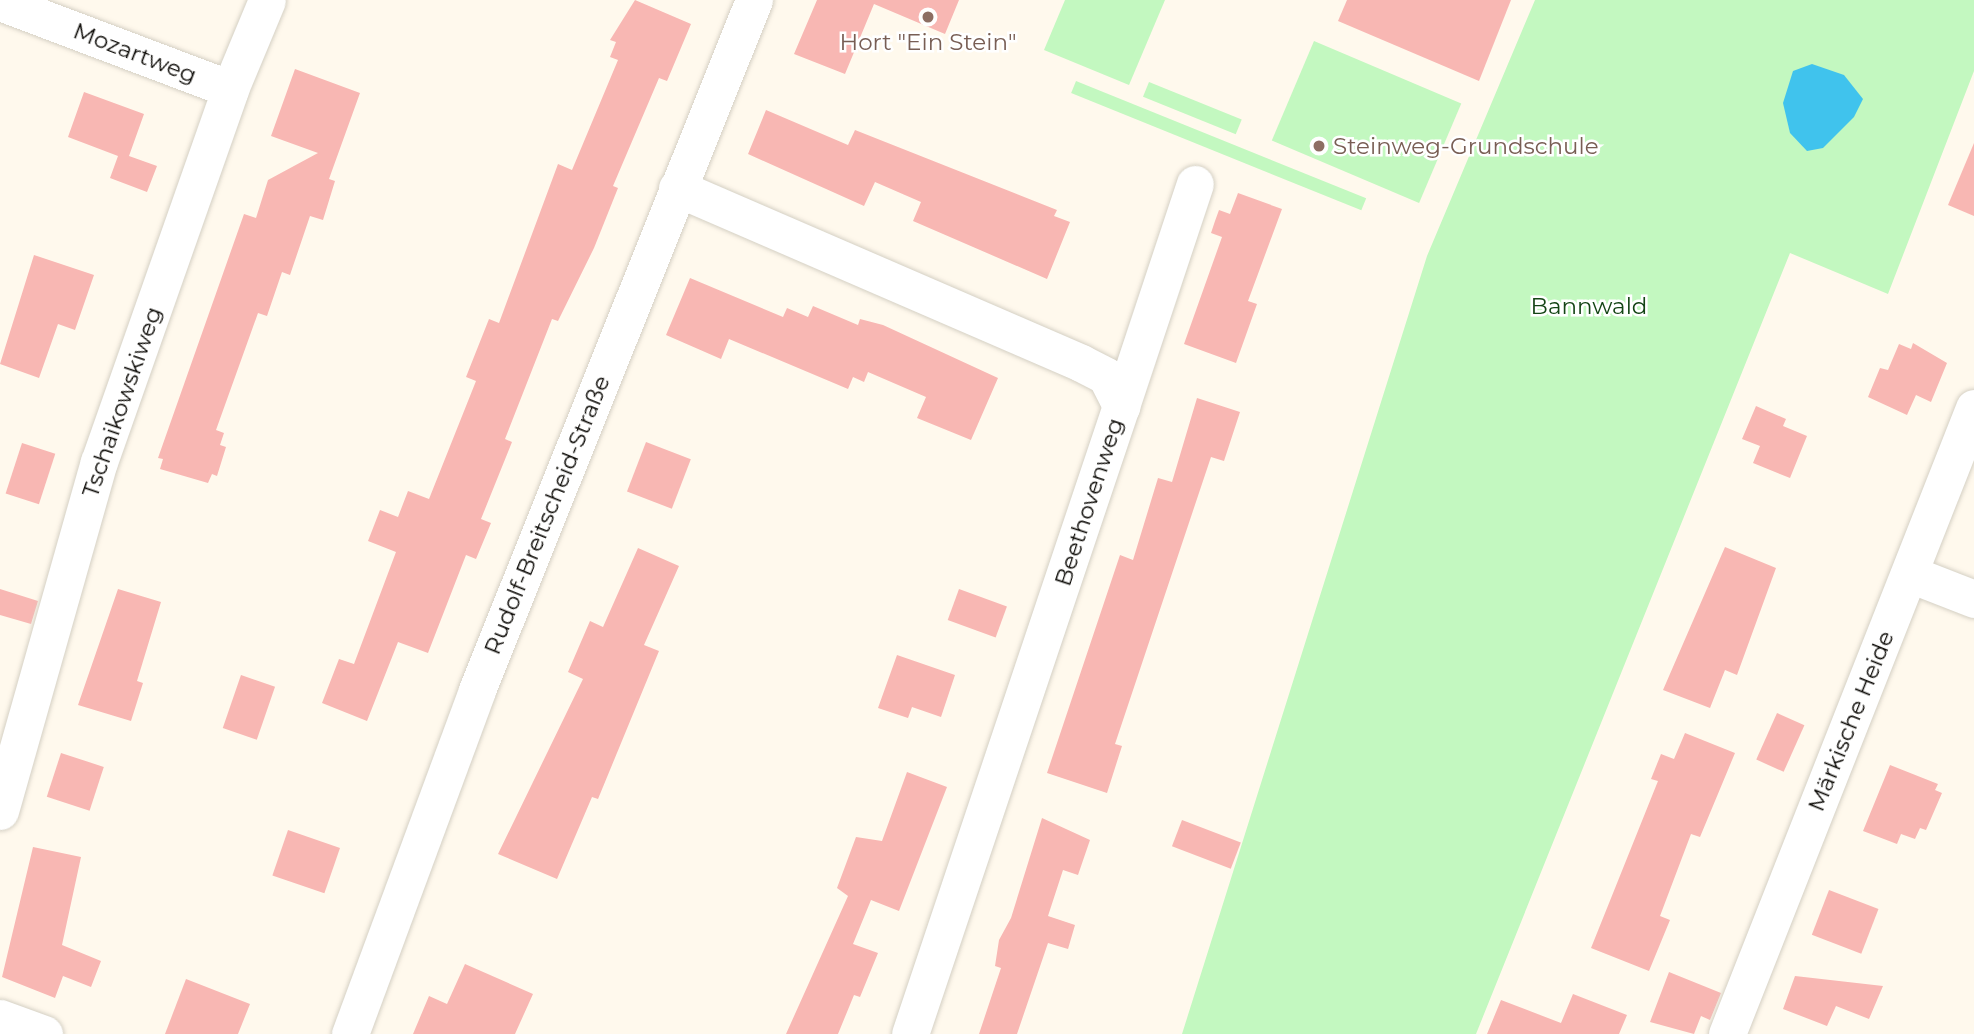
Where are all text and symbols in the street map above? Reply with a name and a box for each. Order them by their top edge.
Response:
marker: Hort "Ein Stein" [920,9,936,25]
street label: Mozartweg [70,17,200,89]
place label: Hort "Ein Stein" [839,28,1017,56]
place label: Steinweg-Grundschule [1333,132,1599,160]
marker: Steinweg-Grundschule [1311,138,1327,154]
park label: Bannwald [1531,292,1647,320]
street label: Tschaikowskiweg [76,303,168,501]
street label: Rudolf-Breitscheid-Straße [478,372,616,658]
street label: Beethovenweg [1049,415,1129,589]
street label: Märkische Heide [1802,627,1900,815]

